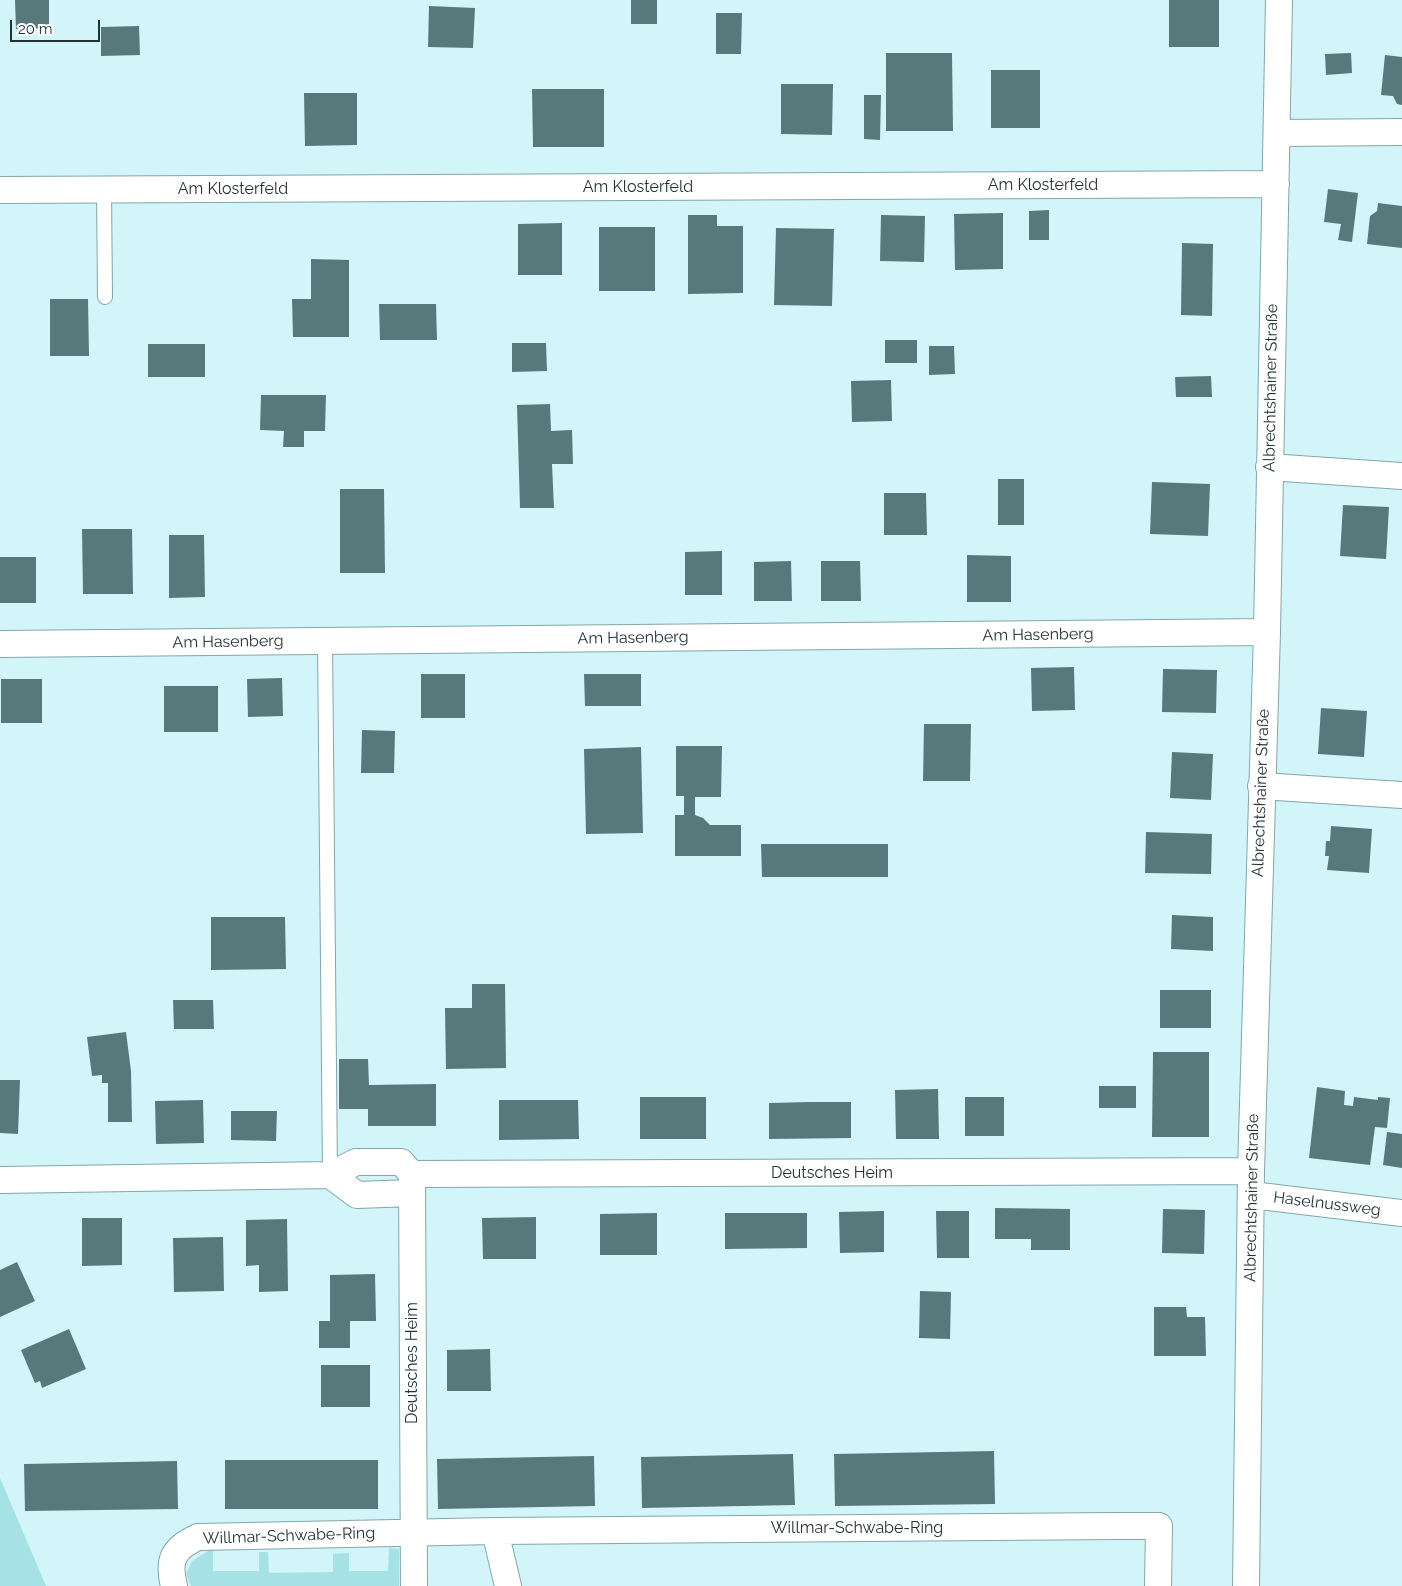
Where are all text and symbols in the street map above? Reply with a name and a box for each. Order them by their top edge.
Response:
scale bar [12,10,102,42]
text: 20 m [18,20,53,38]
street label: Am Klosterfeld [988,175,1098,195]
street label: Am Klosterfeld [583,177,693,197]
street label: Am Klosterfeld [178,179,288,199]
street label: Albrechtshainer Straße [1260,304,1282,472]
street label: Am Hasenberg [982,624,1094,646]
street label: Am Hasenberg [577,627,689,649]
street label: Am Hasenberg [172,631,284,653]
street label: Albrechtshainer Straße [1248,709,1274,877]
street label: Albrechtshainer Straße [1241,1114,1263,1282]
street label: Deutsches Heim [771,1163,893,1183]
street label: Haselnussweg [1272,1188,1382,1220]
street label: Deutsches Heim [402,1302,422,1424]
street label: Willmar-Schwabe-Ring [771,1518,943,1538]
street label: Willmar-Schwabe-Ring [203,1523,375,1549]

